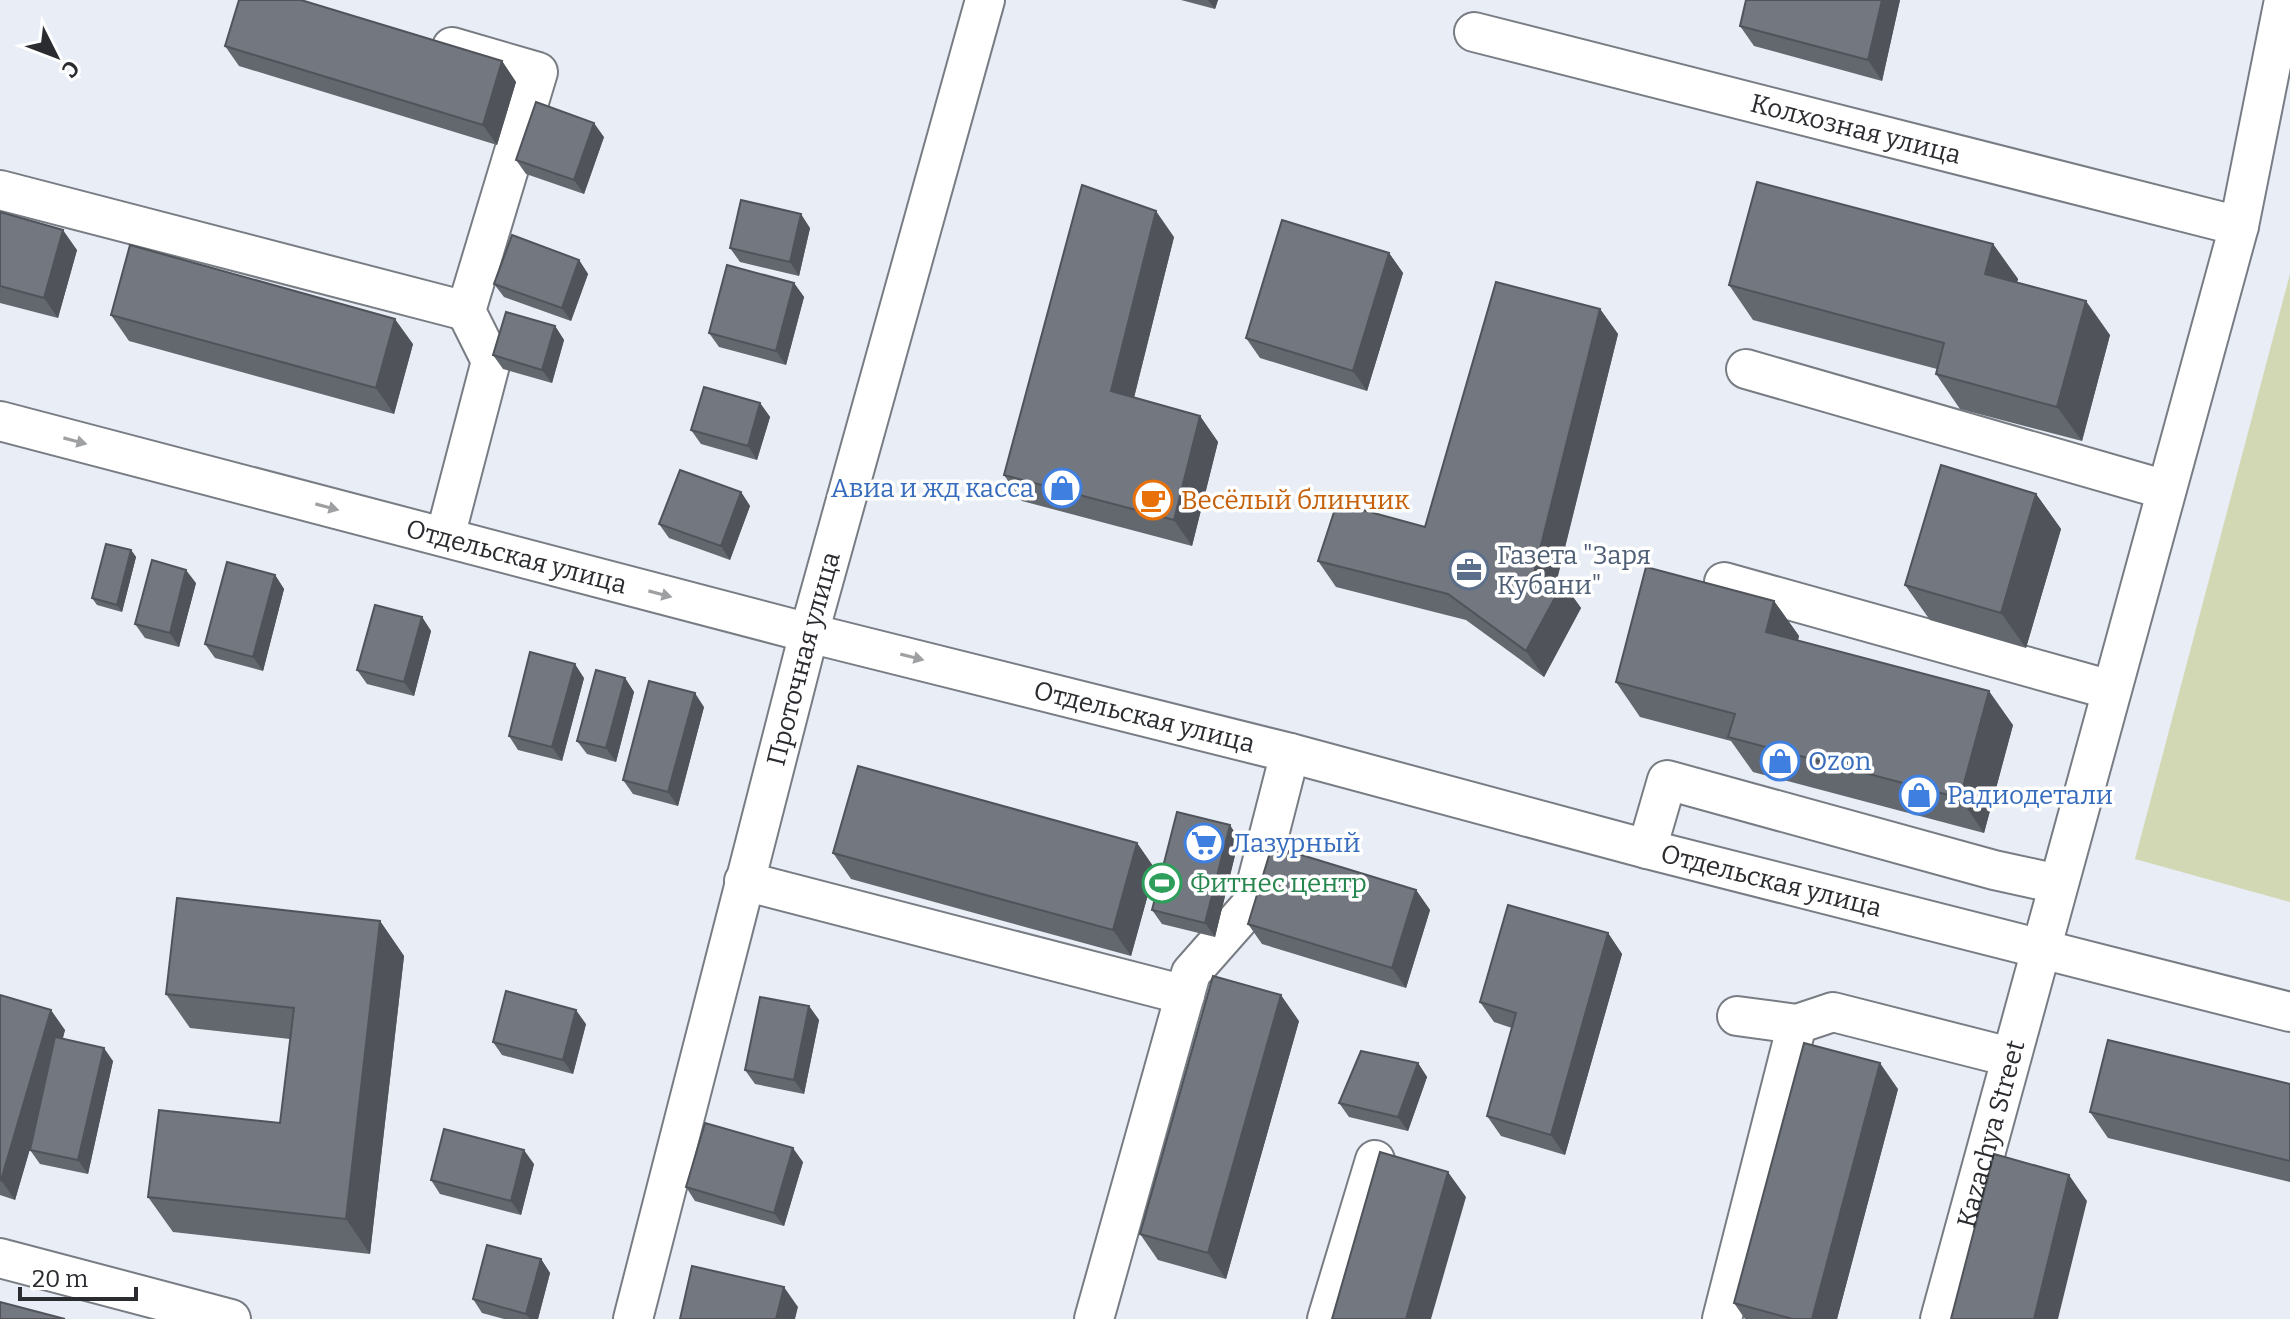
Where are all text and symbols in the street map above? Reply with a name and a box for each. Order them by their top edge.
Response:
north arrow [16,16,96,96]
text: С [56,55,85,83]
street label: Колхозная улица [1747,87,1964,170]
one-way arrow [63,436,88,448]
shop icon: Авиа и жд касса [1041,467,1083,509]
place label: Авиа и жд касса [831,473,1034,504]
cafe icon: Весёлый блинчик [1132,479,1174,521]
place label: Весёлый блинчик [1181,485,1410,516]
one-way arrow [315,501,340,513]
street label: Отдельская улица [403,513,630,600]
place label: Газета "Заря Кубани" [1497,540,1651,601]
street label: Проточная улица [760,548,846,769]
office icon: Газета "Заря Кубани" [1448,549,1490,591]
one-way arrow [647,589,672,601]
one-way arrow [900,652,925,664]
street label: Отдельская улица [1031,674,1258,759]
shop icon: Ozon [1759,740,1801,782]
place label: Ozon [1808,746,1872,777]
shop icon: Радиодетали [1898,774,1940,816]
place label: Радиодетали [1947,780,2113,811]
supermarket icon: Лазурный [1183,822,1225,864]
place label: Лазурный [1232,828,1360,859]
street label: Отдельская улица [1658,838,1885,923]
sports icon: Фитнес центр [1141,862,1183,904]
place label: Фитнес центр [1190,868,1367,899]
street label: Kazachya Street [1950,1036,2031,1231]
scale bar [20,1251,136,1301]
text: 20 m [32,1265,88,1293]

